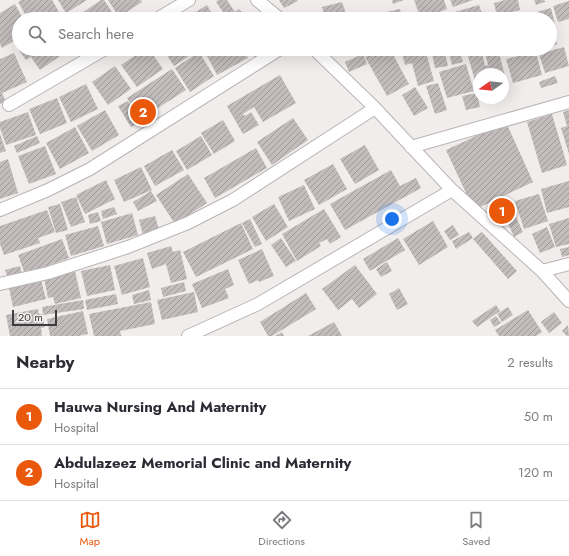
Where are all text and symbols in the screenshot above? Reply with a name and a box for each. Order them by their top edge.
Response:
search box [12,12,557,56]
icon: search [26,23,48,45]
text: Search here [58,23,134,45]
north arrow [473,68,509,104]
pin: 2 [130,97,156,127]
pin: 1 [489,196,515,226]
your location [382,209,402,229]
scale bar [12,308,57,327]
text: 20 m [18,309,43,325]
text: Nearby [16,350,74,374]
text: 2 results [507,353,553,372]
text: Hauwa Nursing And Maternity [54,396,266,418]
text: 1 [26,407,32,426]
text: 50 m [524,407,553,426]
text: Hospital [54,418,99,437]
text: Abdulazeez Memorial Clinic and Maternity [54,452,351,474]
text: 2 [25,463,33,482]
text: 120 m [518,463,553,482]
text: Hospital [54,474,99,493]
tab: Map [79,509,101,549]
tab: Directions [258,509,305,549]
tab: Saved [462,509,490,549]

